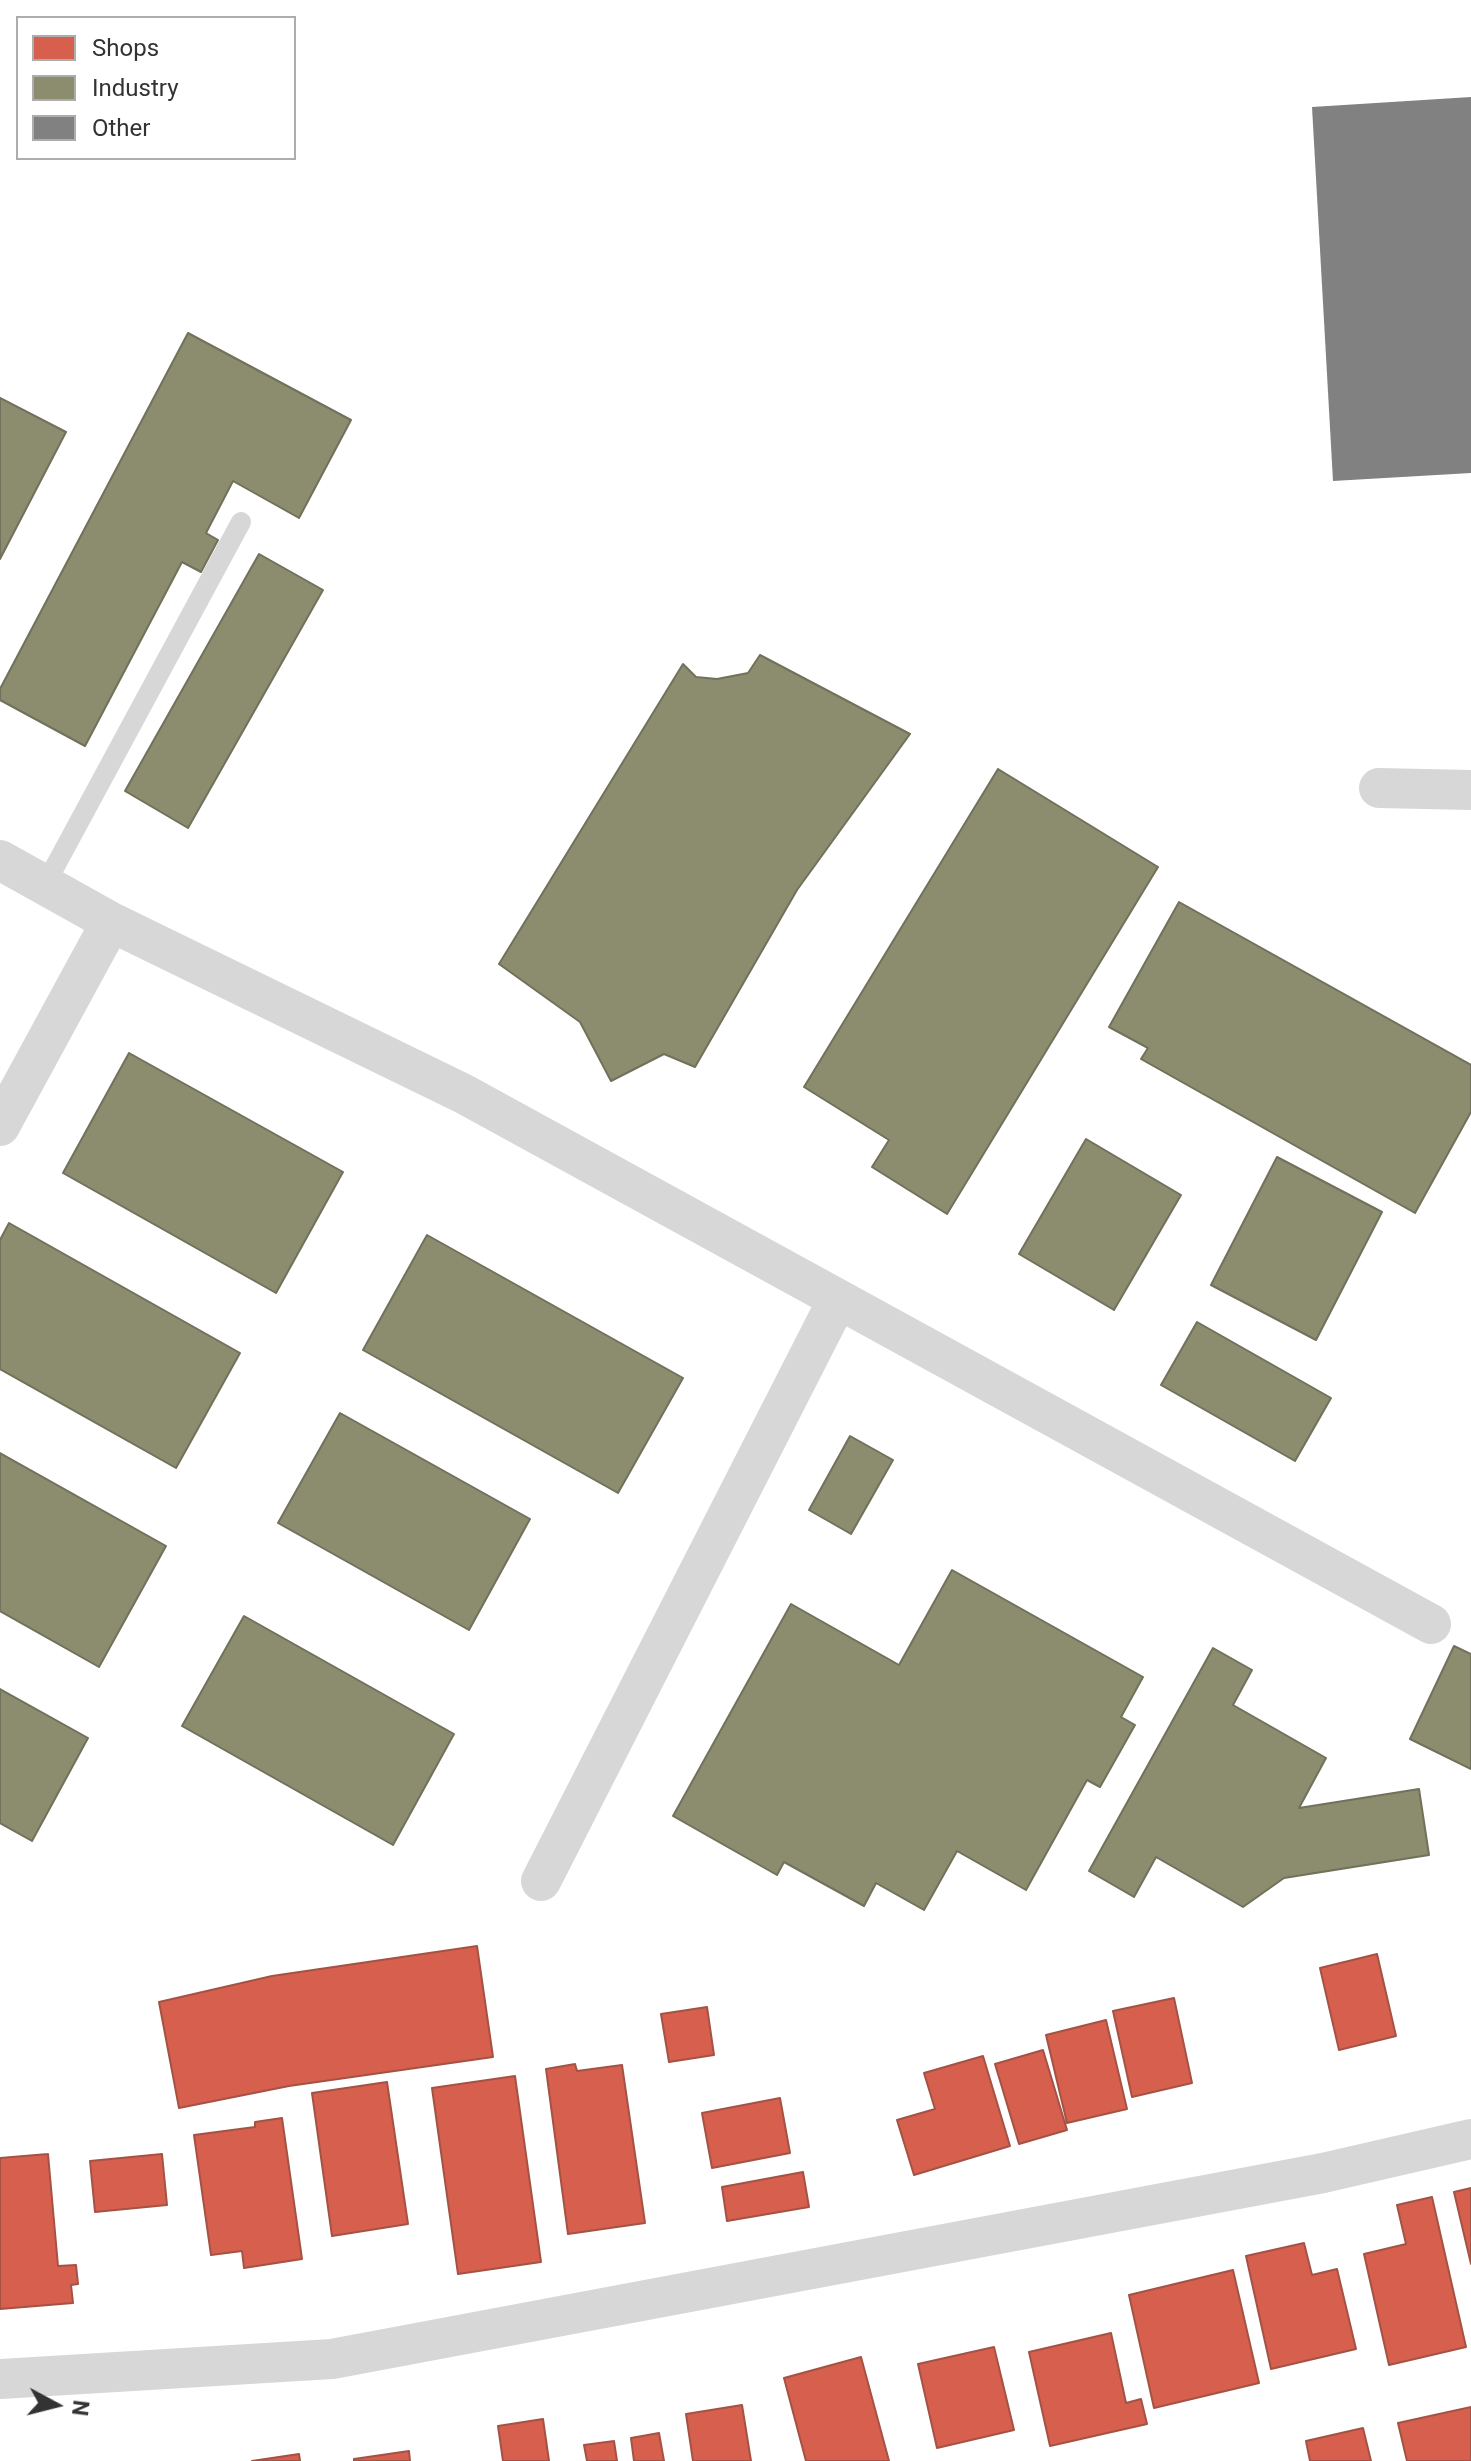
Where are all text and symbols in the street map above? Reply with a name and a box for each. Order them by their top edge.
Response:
legend [16,16,296,160]
text: Shops [92,34,159,62]
text: Industry [92,74,178,102]
text: Other [92,114,150,142]
north arrow [16,2365,96,2445]
text: N [67,2399,94,2417]

